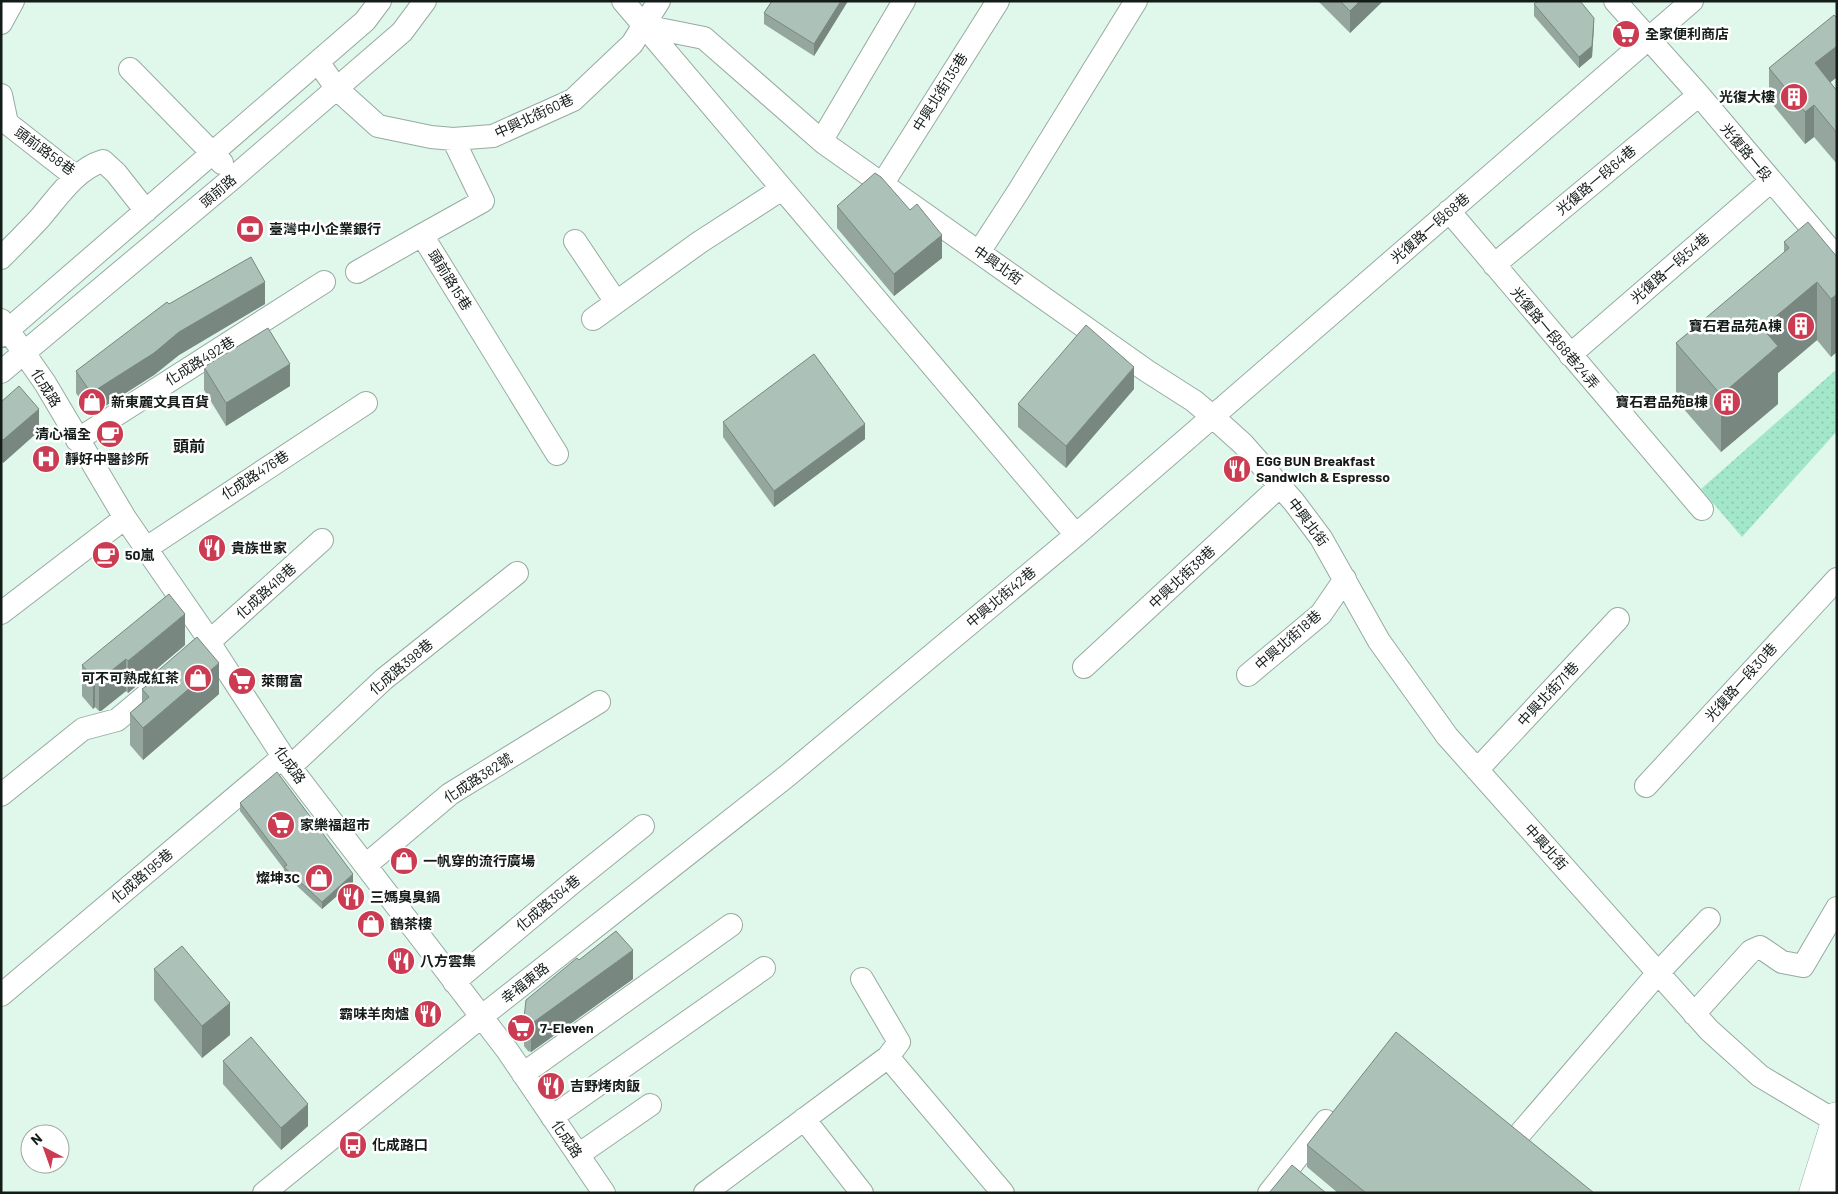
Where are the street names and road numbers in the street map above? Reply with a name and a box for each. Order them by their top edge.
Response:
street label: 中興北街135巷 [909,49,970,134]
street label: 中興北街60巷 [492,90,576,141]
street label: 光復路一段 [1717,119,1775,184]
street label: 頭前路58巷 [12,123,79,178]
street label: 光復路一段64巷 [1552,141,1639,218]
street label: 頭前路 [196,171,239,211]
street label: 光復路一段68巷 [1387,189,1472,266]
street label: 光復路一段54巷 [1627,229,1713,306]
street label: 中興北街 [970,242,1026,288]
street label: 頭前路15巷 [425,246,476,313]
street label: 光復路一段68巷24弄 [1508,283,1603,392]
street label: 化成路492巷 [162,333,238,389]
street label: 化成路 [28,365,65,410]
street label: 化成路476巷 [218,446,292,503]
street label: 中興北街 [1285,494,1332,549]
street label: 中興北街38巷 [1145,542,1218,612]
street label: 化成路418巷 [232,559,299,622]
street label: 中興北街42巷 [963,563,1039,631]
street label: 中興北街18巷 [1251,606,1324,673]
street label: 化成路398巷 [365,635,436,698]
street label: 光復路一段30巷 [1701,639,1780,724]
street label: 中興北街71巷 [1514,658,1582,729]
street label: 化成路 [271,743,309,787]
street label: 化成路382號 [440,749,515,806]
street label: 中興北街 [1521,820,1571,873]
street label: 化成路195巷 [107,845,176,906]
street label: 化成路364巷 [512,871,583,934]
street label: 幸福東路 [497,959,552,1007]
street label: 化成路 [549,1117,586,1161]

